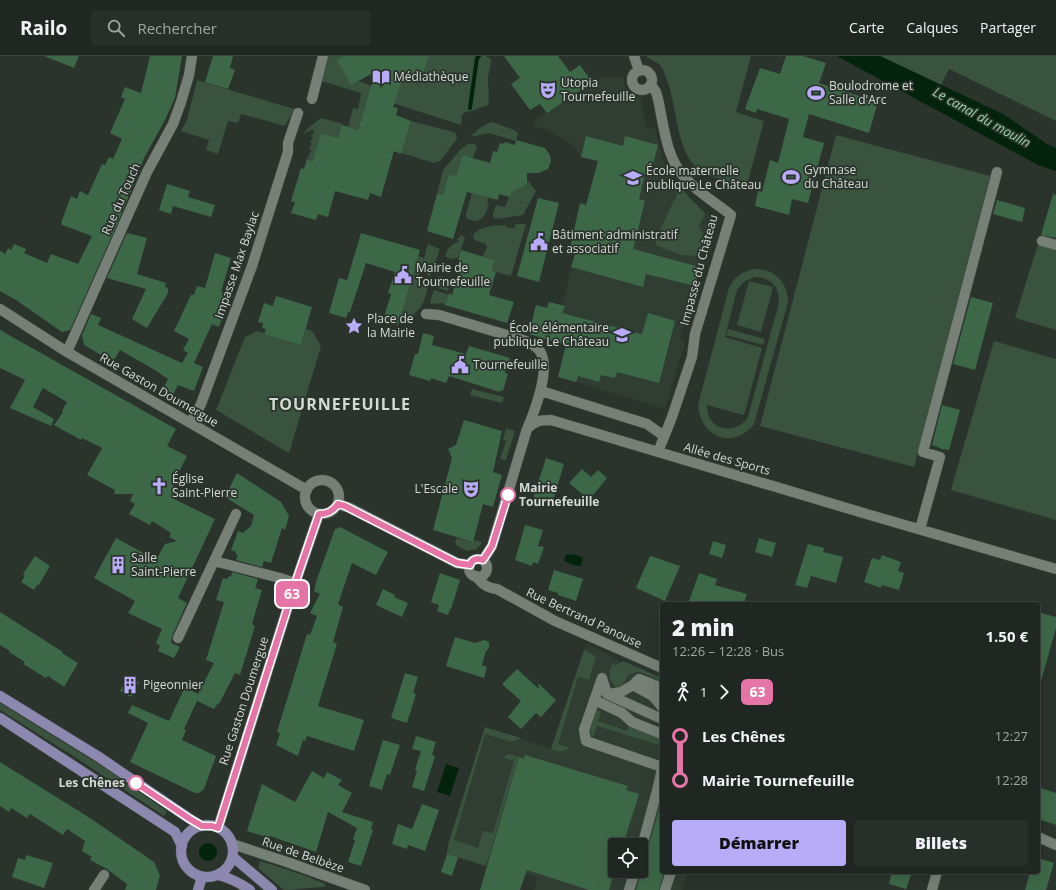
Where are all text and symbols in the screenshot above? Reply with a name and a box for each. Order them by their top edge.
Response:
search box [91,10,371,46]
text: Railo [20,15,67,41]
icon: search [105,17,127,39]
text: Rechercher [137,18,217,38]
text: Carte [849,18,884,37]
text: Calques [906,18,958,37]
text: Partager [980,18,1036,37]
library icon: Médiathèque [371,67,391,87]
place label: Médiathèque [394,68,469,85]
place label: Utopia Tournefeuille [561,74,635,105]
place label: Boulodrome et Salle d'Arc [829,77,913,108]
theatre icon: Utopia Tournefeuille [538,80,558,100]
sports icon: Boulodrome et Salle d'Arc [806,83,826,103]
water label: Le canal du moulin [930,83,1034,151]
street label: Rue du Touch [97,160,144,237]
place label: Gymnase du Château [804,161,868,192]
place label: École maternelle publique Le Château [646,162,761,193]
sports icon: Gymnase du Château [781,167,801,187]
school or university icon: École maternelle publique Le Château [623,168,643,188]
street label: Impasse Max Baylac [210,209,263,321]
street label: Impasse du Château [676,213,722,327]
place label: Bâtiment administratif et associatif [552,226,679,257]
public building icon: Bâtiment administratif et associatif [529,232,549,252]
place label: Mairie de Tournefeuille [416,259,490,290]
public building icon: Mairie de Tournefeuille [393,265,413,285]
place label: Place de la Mairie [367,310,415,341]
place icon: Place de la Mairie [344,316,364,336]
place label: École élémentaire publique Le Château [494,319,609,350]
school or university icon: École élémentaire publique Le Château [612,325,632,345]
street label: Rue Gaston Doumergue [97,349,222,431]
public building icon: Tournefeuille [450,355,470,375]
place label: Tournefeuille [473,356,547,373]
district label: TOURNEFEUILLE [269,393,411,415]
street label: Allée des Sports [682,438,773,479]
place label: Église Saint-Pierre [172,470,238,501]
church icon: Église Saint-Pierre [149,476,169,496]
theatre icon: L'Escale [461,479,481,499]
place label: Mairie Tournefeuille [519,479,599,510]
place label: L'Escale [415,480,458,497]
marker: Mairie Tournefeuille [500,487,516,503]
place label: Salle Saint-Pierre [131,549,197,580]
building icon: Salle Saint-Pierre [108,555,128,575]
line badge: 63 [274,581,310,607]
street label: Rue Bertrand Panouse [524,583,645,652]
text: 63 [284,584,300,603]
text: 2 min [672,612,735,642]
text: 1.50 € [986,626,1028,646]
street label: Rue Gaston Doumergue [215,634,272,767]
text: 12:26 – 12:28 · Bus [672,642,784,660]
building icon: Pigeonnier [120,675,140,695]
place label: Pigeonnier [143,676,203,693]
icon: walk [672,681,694,703]
icon: forward [713,681,735,703]
text: 63 [749,682,765,701]
text: 1 [700,683,707,701]
text: Les Chênes [702,726,785,746]
text: 12:27 [995,727,1028,745]
text: Mairie Tournefeuille [702,770,854,790]
text: 12:28 [995,771,1028,789]
place label: Les Chênes [58,774,125,791]
marker: Les Chênes [128,775,144,791]
button: Démarrer [672,820,846,866]
button: Billets [854,820,1028,866]
street label: Rue de Belbèze [260,833,347,877]
map controls [608,838,648,878]
button: locate [608,838,648,878]

